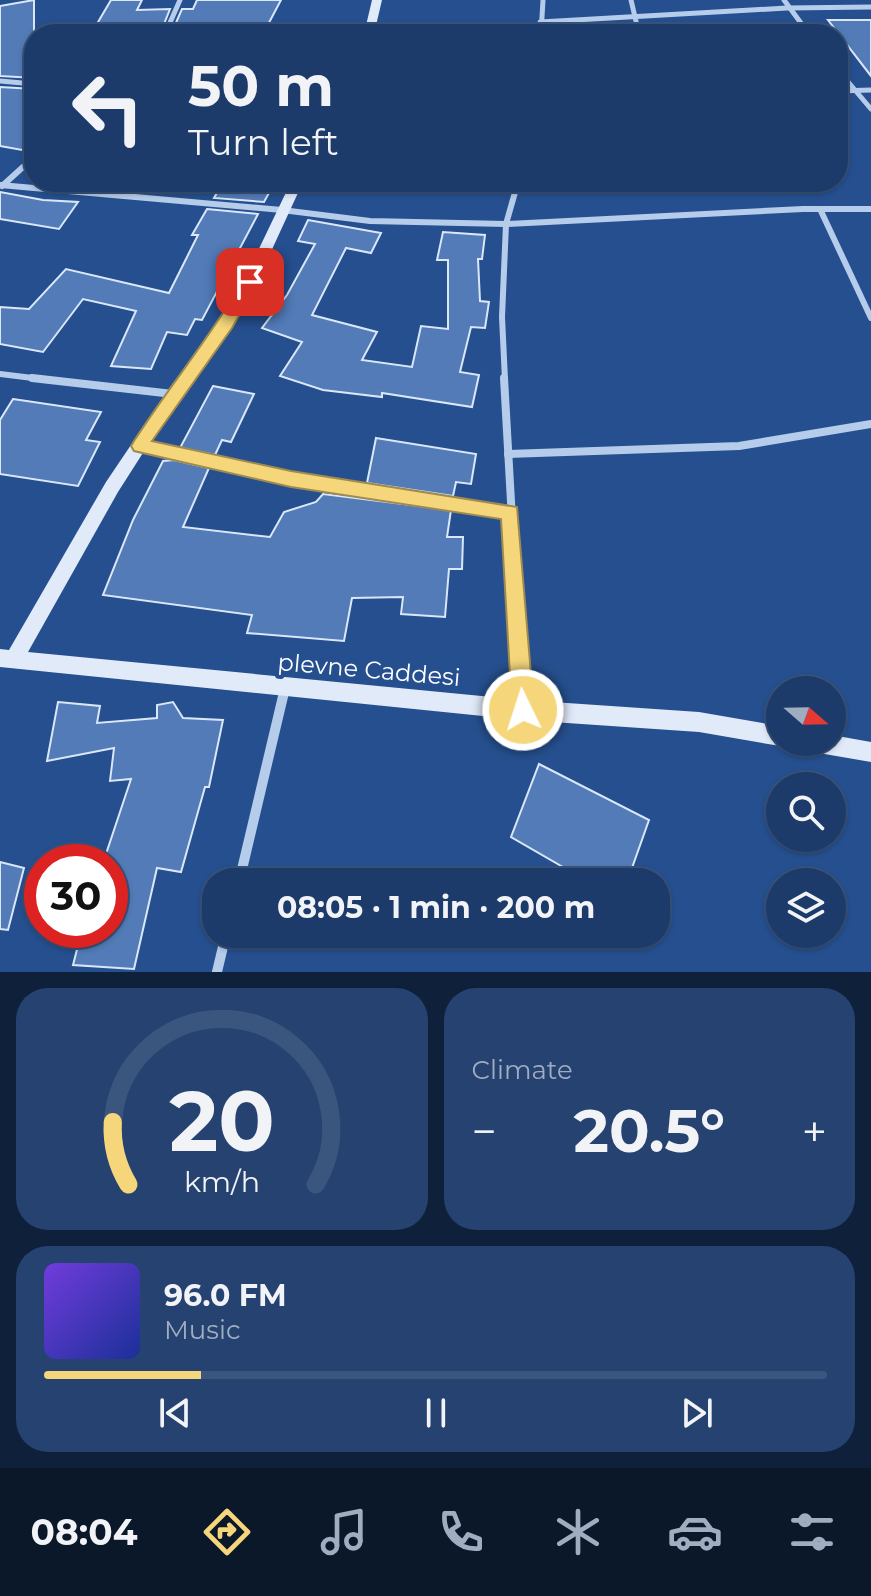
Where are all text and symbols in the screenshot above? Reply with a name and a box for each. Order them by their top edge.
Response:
text: 50 m [188,52,334,120]
icon: left [56,56,160,160]
text: Turn left [188,120,339,164]
pin [216,248,284,316]
icon: arrive [228,260,272,304]
street label: plevne Caddesi [277,647,462,692]
position arrow [481,668,565,752]
north arrow [766,676,846,756]
map controls [766,676,846,948]
button: search [766,772,846,852]
speed limit sign: 30 [24,844,128,948]
button: layers [766,868,846,948]
text: 08:05 · 1 min · 200 m [277,889,595,926]
text: Climate [472,1054,573,1086]
text: 20 [169,1070,275,1172]
text: 20.5° [574,1094,725,1167]
text: − [472,1104,497,1158]
text: + [802,1104,827,1158]
text: km/h [184,1164,260,1199]
text: 96.0 FM [164,1277,287,1314]
text: Music [164,1314,241,1346]
icon: previous [153,1391,197,1435]
icon: pause [414,1391,458,1435]
icon: next [675,1391,719,1435]
icon: directions [199,1504,255,1560]
icon: music [316,1504,372,1560]
icon: phone [433,1504,489,1560]
icon: climate [550,1504,606,1560]
icon: car [667,1504,723,1560]
icon: filters [784,1504,840,1560]
text: 08:04 [31,1510,137,1554]

